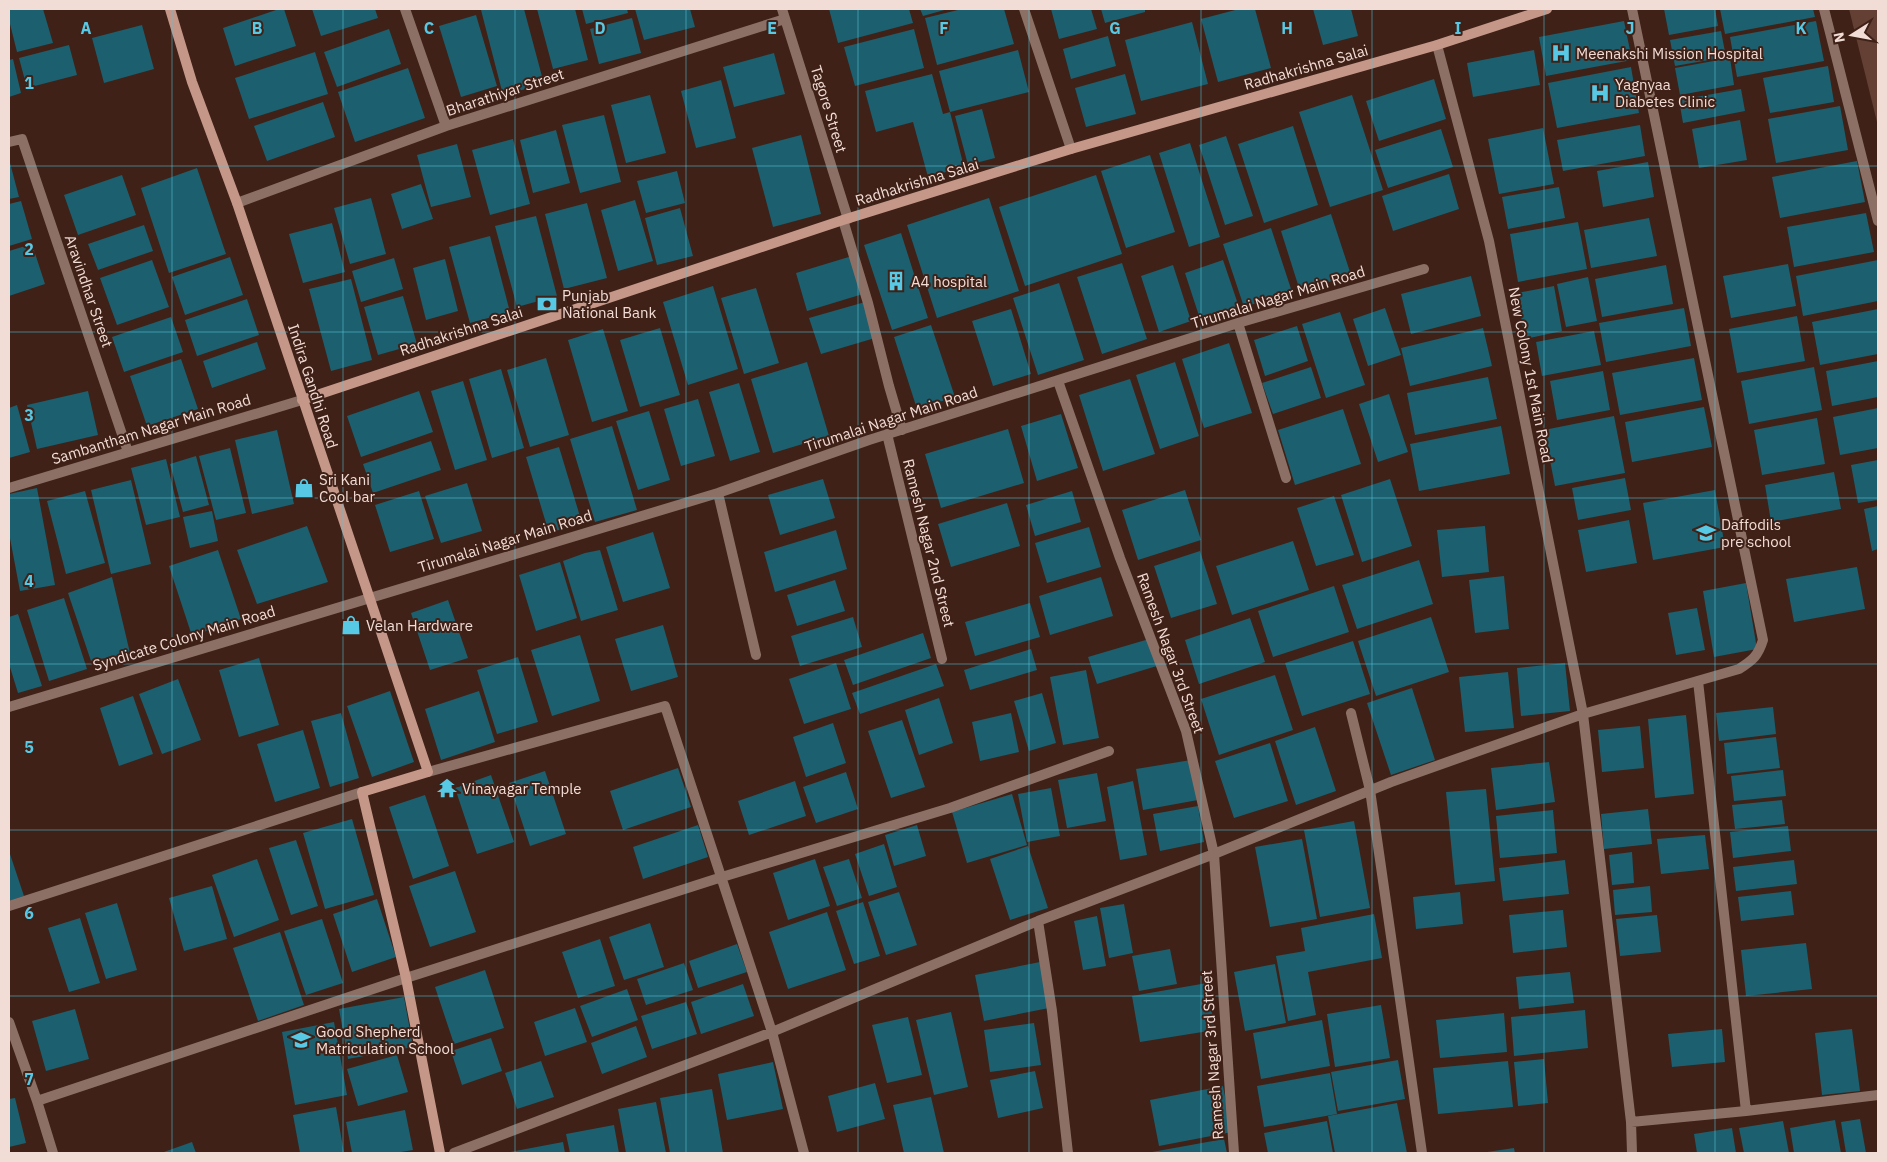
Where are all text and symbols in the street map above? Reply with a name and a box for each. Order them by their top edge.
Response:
north arrow [1827,10,1877,60]
text: A [81,18,92,38]
text: B [252,18,263,38]
text: C [424,18,434,38]
text: D [594,18,606,38]
text: E [767,18,777,38]
text: F [939,18,949,38]
text: G [1109,18,1121,38]
text: H [1281,18,1293,38]
text: I [1455,18,1462,38]
text: J [1626,18,1634,38]
text: K [1795,18,1807,38]
text: N [1829,31,1849,44]
street label: Radhakrishna Salai [1242,40,1370,94]
hospital icon: Meenakshi Mission Hospital [1550,42,1572,64]
place label: Meenakshi Mission Hospital [1576,44,1763,63]
street label: Tagore Street [807,63,851,155]
street label: Bharathiyar Street [444,64,566,120]
text: 1 [24,73,34,93]
place label: Yagnyaa Diabetes Clinic [1615,75,1715,111]
hospital icon: Yagnyaa Diabetes Clinic [1589,82,1611,104]
street label: Radhakrishna Salai [853,154,981,210]
street label: Aravindhar Street [61,232,117,350]
text: 2 [24,239,34,259]
street label: Tirumalai Nagar Main Road [1189,261,1367,333]
building icon: A4 hospital [885,270,907,292]
place label: A4 hospital [911,272,987,291]
street label: New Colony 1st Main Road [1505,285,1557,465]
place label: Punjab National Bank [562,286,657,322]
bank icon: Punjab National Bank [536,293,558,315]
street label: Radhakrishna Salai [397,302,525,360]
street label: Indira Gandhi Road [284,321,342,451]
street label: Tirumalai Nagar Main Road [802,382,980,456]
street label: Sambantham Nagar Main Road [49,390,253,468]
text: 3 [24,405,34,425]
street label: Ramesh Nagar 2nd Street [899,457,959,629]
place label: Sri Kani Cool bar [319,470,375,506]
shop icon: Sri Kani Cool bar [293,477,315,499]
street label: Tirumalai Nagar Main Road [416,505,594,577]
place label: Daffodils pre school [1721,515,1791,551]
school or university icon: Daffodils pre school [1695,522,1717,544]
street label: Ramesh Nagar 3rd Street [1133,570,1209,736]
text: 4 [24,571,34,591]
street label: Syndicate Colony Main Road [90,601,278,675]
shop icon: Velan Hardware [340,614,362,636]
place label: Velan Hardware [366,616,473,635]
text: 5 [24,737,34,757]
temple icon: Vinayagar Temple [436,777,458,799]
place label: Vinayagar Temple [462,779,582,798]
text: 6 [24,903,34,923]
street label: Ramesh Nagar 3rd Street [1197,970,1227,1140]
place label: Good Shepherd Matriculation School [316,1022,454,1058]
school or university icon: Good Shepherd Matriculation School [290,1029,312,1051]
text: 7 [24,1069,34,1089]

